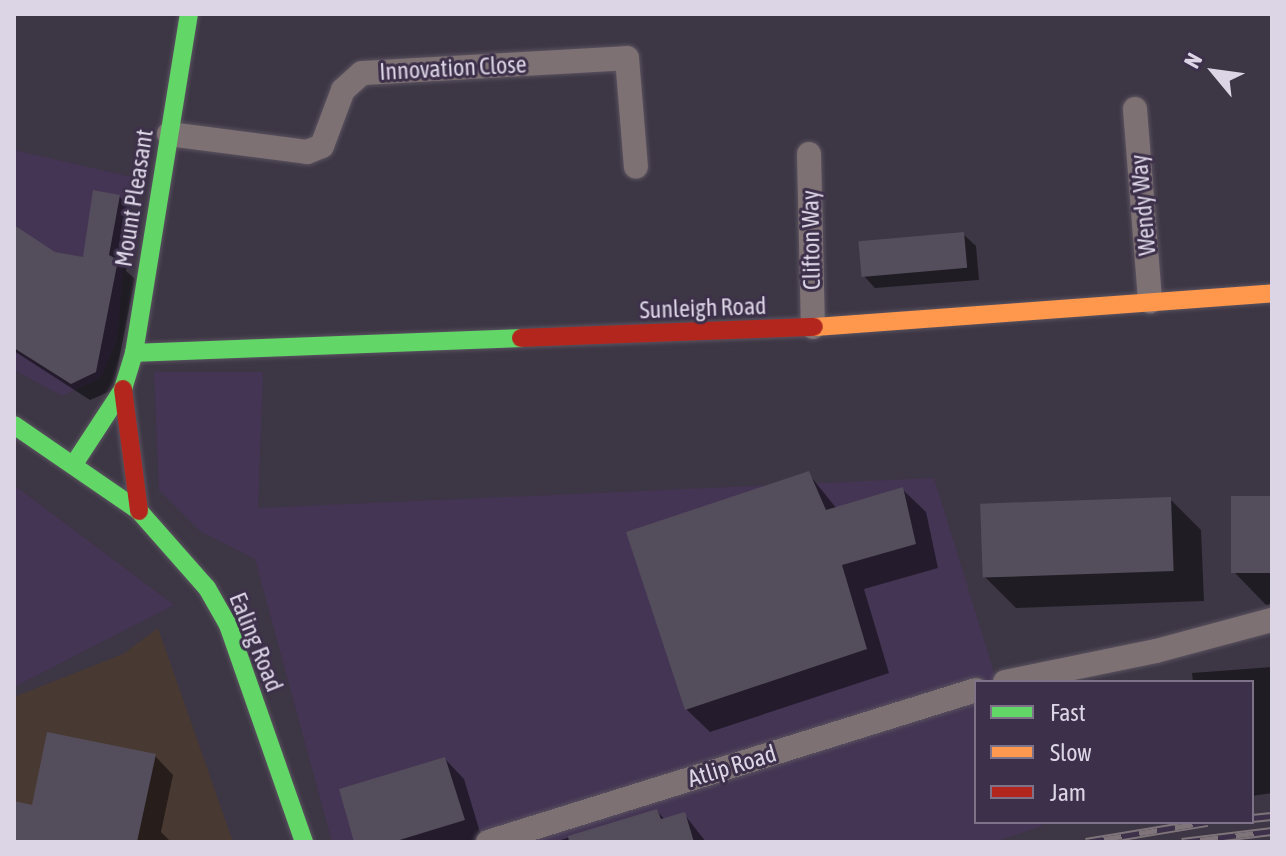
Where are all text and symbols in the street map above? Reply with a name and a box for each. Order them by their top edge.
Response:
north arrow [1174,32,1254,112]
text: N [1178,48,1208,72]
street label: Innovation Close [379,50,527,86]
street label: Mount Pleasant [109,127,159,269]
street label: Wendy Way [1124,153,1162,257]
street label: Clifton Way [796,190,826,290]
street label: Sunleigh Road [639,291,767,325]
street label: Ealing Road [223,588,289,696]
legend [974,680,1254,824]
text: Fast [1050,699,1086,726]
street label: Atlip Road [684,739,780,793]
text: Slow [1050,739,1092,766]
text: Jam [1050,779,1086,806]

